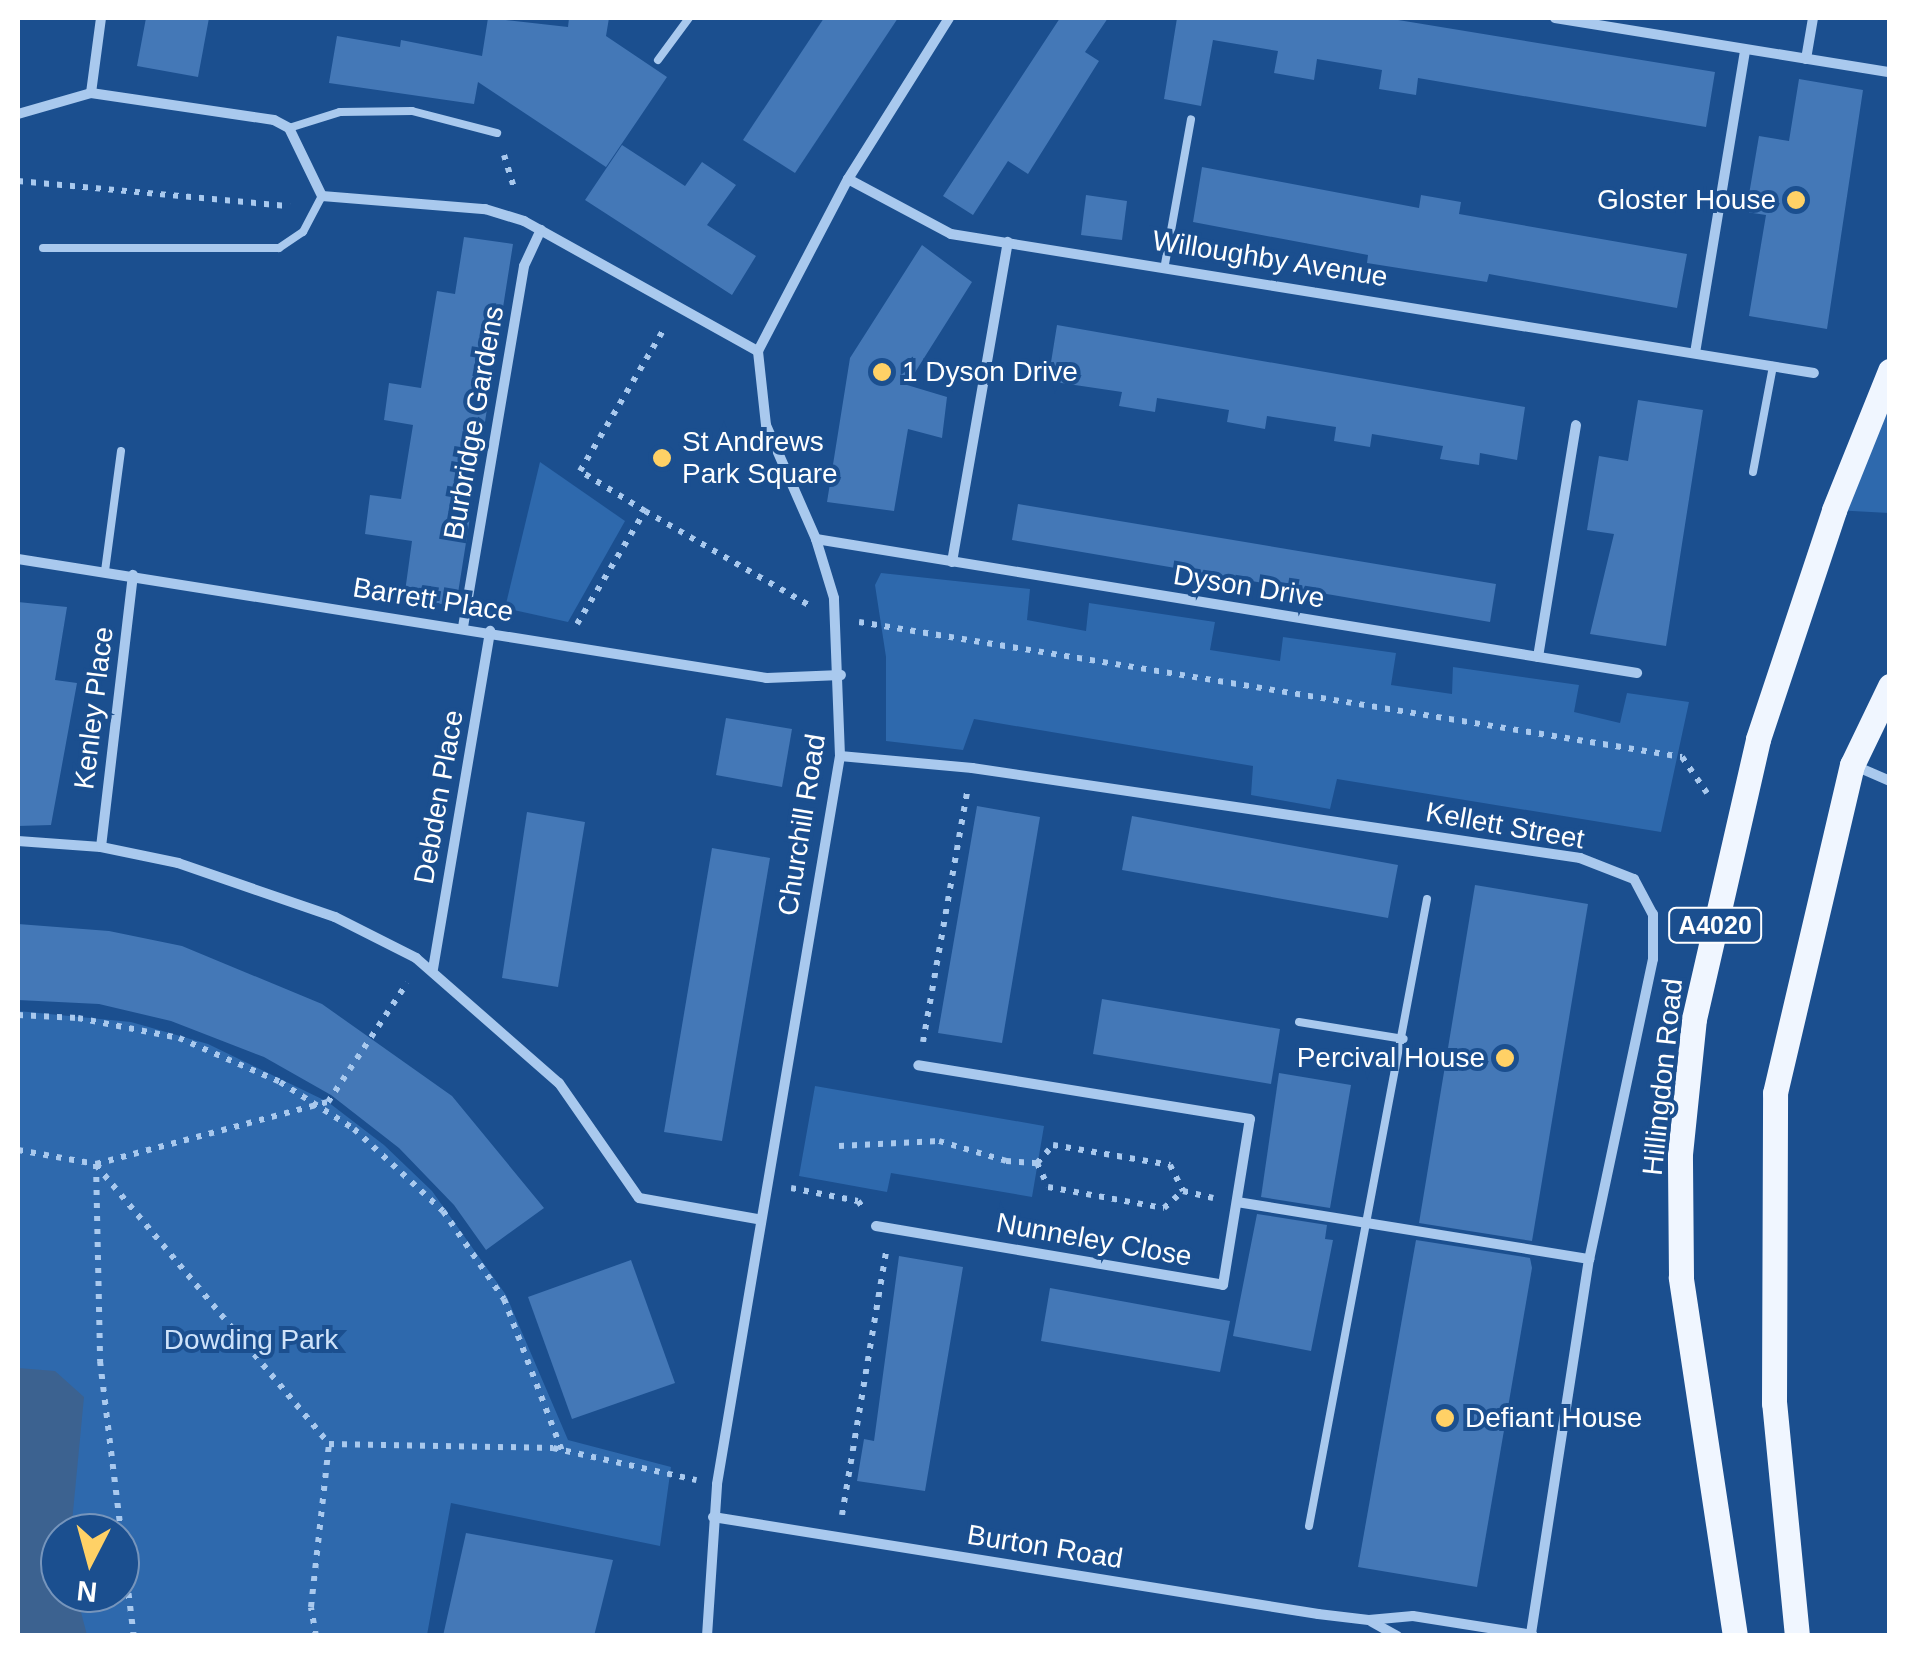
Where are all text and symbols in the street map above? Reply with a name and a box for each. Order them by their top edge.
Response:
place label: Gloster House [1597,183,1776,217]
marker: Gloster House [1785,189,1807,211]
street label: Willoughby Avenue [1149,224,1391,294]
street label: Burbridge Gardens [437,304,511,542]
place label: 1 Dyson Drive [902,355,1078,389]
marker: 1 Dyson Drive [871,361,893,383]
place label: St Andrews Park Square [682,425,838,491]
marker: St Andrews Park Square [651,447,673,469]
street label: Dyson Drive [1171,558,1327,616]
street label: Barrett Place [350,571,516,629]
street label: Kenley Place [67,625,121,791]
street label: Debden Place [407,707,471,887]
street label: Churchill Road [771,732,833,918]
street label: Kellett Street [1423,796,1587,856]
road number: A4020 [1668,905,1762,945]
street label: Hillingdon Road [1636,977,1690,1177]
place label: Percival House [1297,1041,1485,1075]
marker: Percival House [1494,1047,1516,1069]
street label: Nunneley Close [994,1206,1194,1274]
park label: Dowding Park [164,1323,338,1357]
place label: Defiant House [1465,1401,1642,1435]
marker: Defiant House [1434,1407,1456,1429]
north arrow [40,1513,140,1613]
street label: Burton Road [965,1518,1125,1576]
text: N [75,1575,99,1608]

